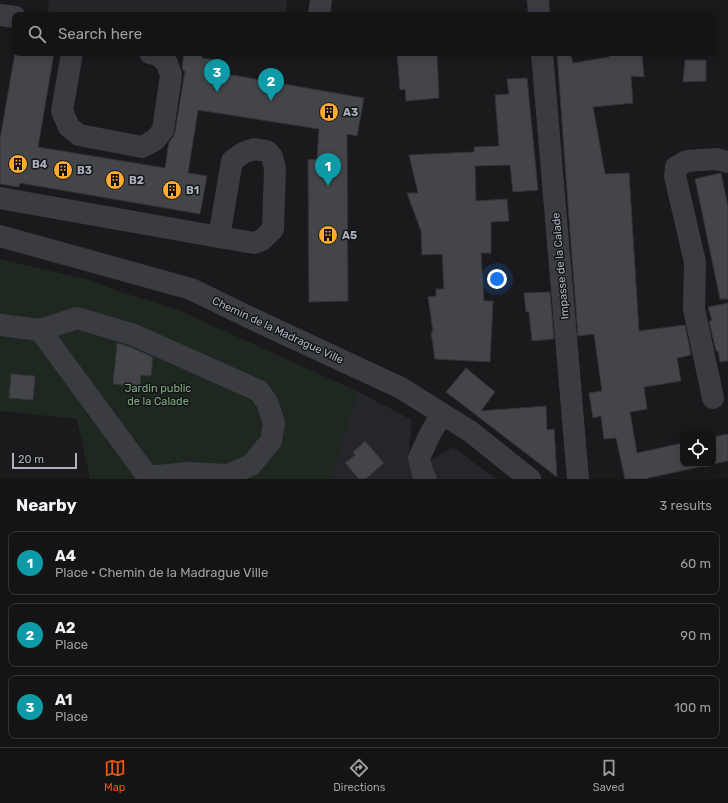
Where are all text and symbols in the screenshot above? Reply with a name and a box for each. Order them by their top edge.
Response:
search box [12,12,716,56]
icon: search [26,23,48,45]
text: Search here [58,25,142,43]
pin: 3 [204,59,230,92]
pin: 2 [258,68,284,101]
building icon: A3 [318,101,340,123]
place label: A3 [343,106,358,119]
building icon: B4 [7,153,29,175]
pin: 1 [315,153,341,186]
place label: B4 [32,158,48,171]
building icon: B3 [52,159,74,181]
place label: B3 [77,164,92,177]
building icon: B2 [104,169,126,191]
place label: B2 [129,174,144,187]
building icon: B1 [161,179,183,201]
place label: B1 [186,184,199,197]
street label: Impasse de la Calade [549,212,572,320]
building icon: A5 [317,224,339,246]
place label: A5 [342,229,357,242]
your location [487,269,507,289]
street label: Chemin de la Madrague Ville [210,294,346,367]
park label: Jardin public de la Calade [125,382,191,408]
map controls [680,431,716,467]
button: locate [680,431,716,467]
scale bar [12,451,77,470]
text: 20 m [18,453,44,466]
text: Nearby [16,495,77,515]
text: 3 results [660,498,712,513]
text: A4 [55,547,76,565]
text: 1 [27,556,33,571]
text: 60 m [680,556,711,571]
text: Place · Chemin de la Madrague Ville [55,565,268,580]
text: A2 [55,619,76,637]
text: 2 [26,628,34,643]
text: 90 m [680,628,711,643]
text: Place [55,637,88,652]
text: A1 [55,691,73,709]
text: 3 [26,700,34,715]
text: 100 m [674,700,711,715]
text: Place [55,709,88,724]
tab: Map [104,757,126,794]
tab: Directions [333,757,385,794]
tab: Saved [593,757,624,794]

